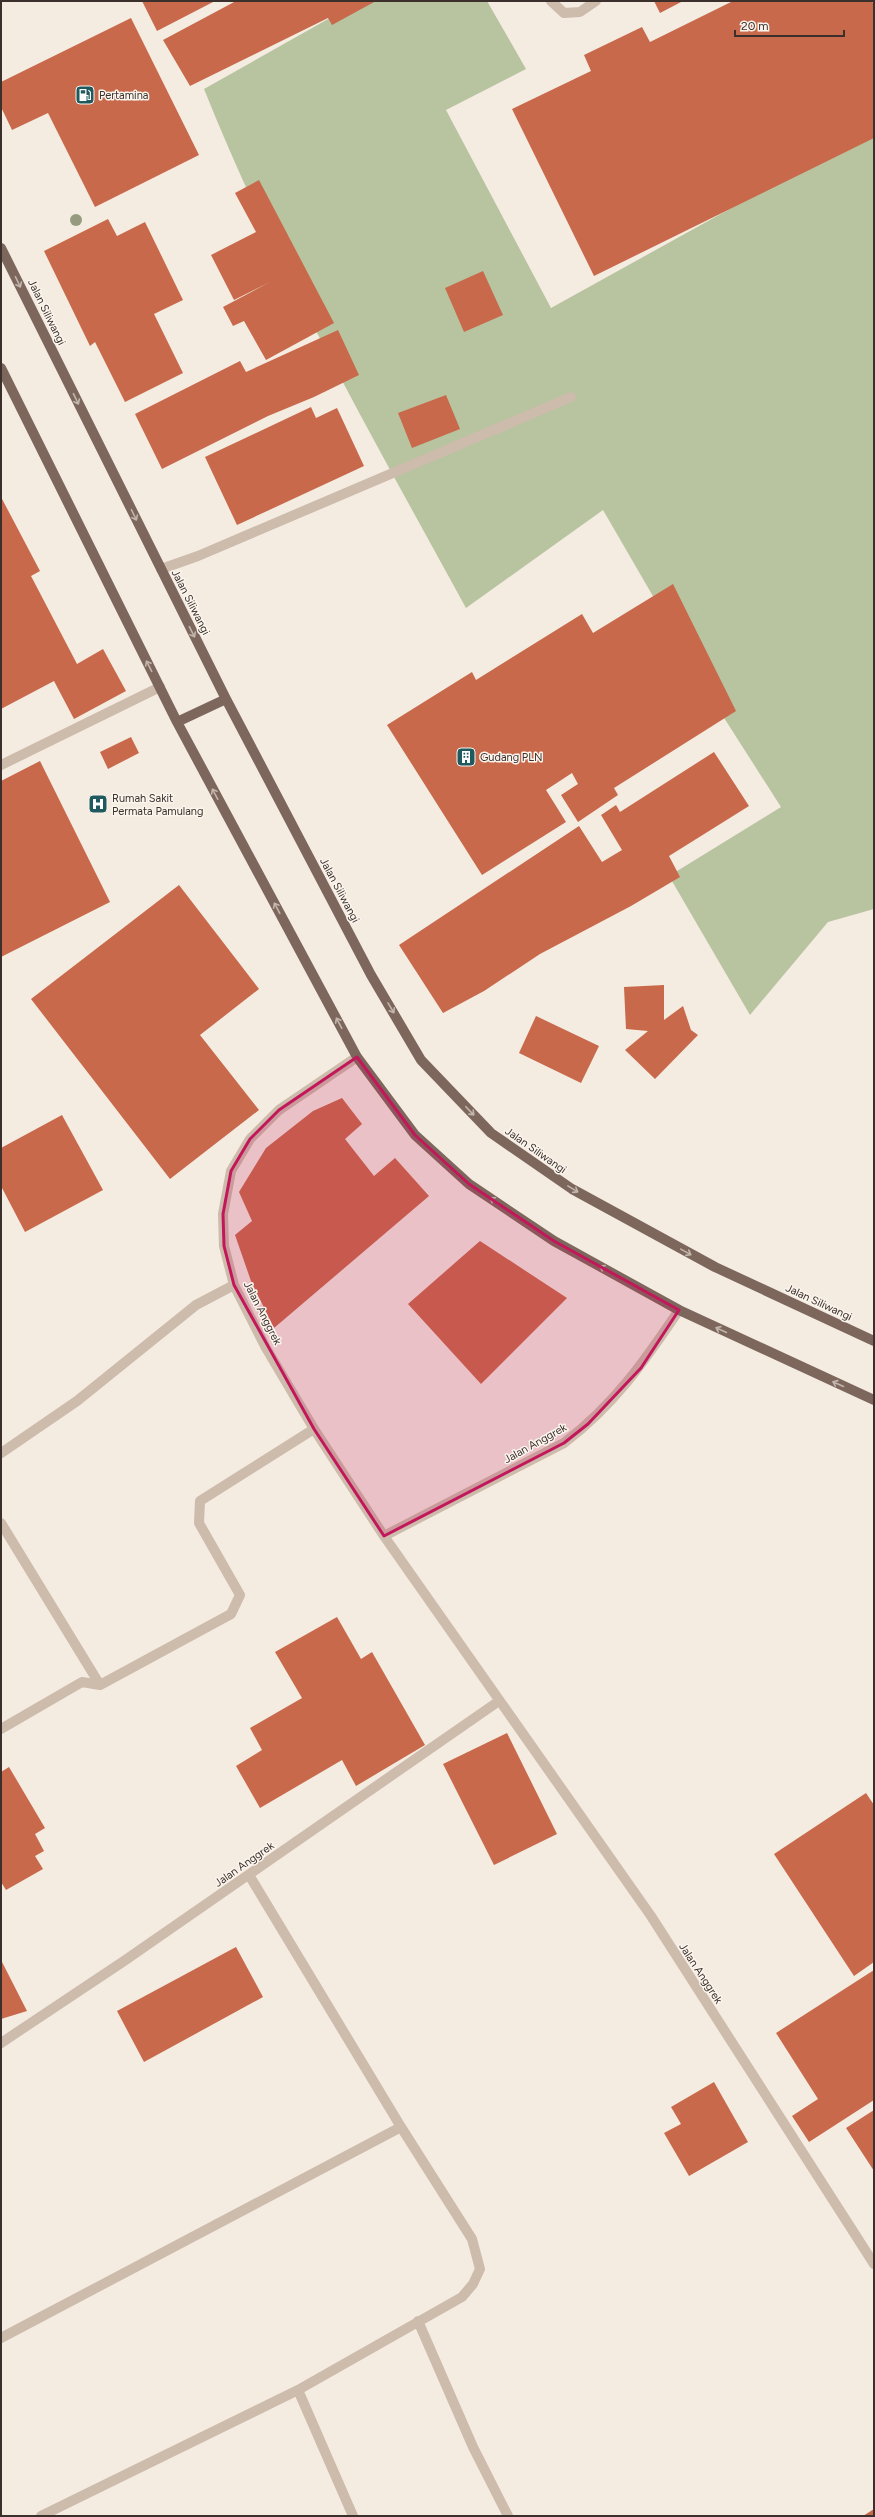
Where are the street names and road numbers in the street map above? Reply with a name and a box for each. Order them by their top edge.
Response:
street label: Jalan Siliwangi [25,277,68,347]
street label: Jalan Siliwangi [168,567,213,637]
street label: Jalan Siliwangi [317,856,362,925]
street label: Jalan Siliwangi [503,1125,569,1176]
street label: Jalan Anggrek [241,1279,284,1348]
street label: Jalan Siliwangi [784,1281,854,1323]
street label: Jalan Anggrek [502,1421,569,1466]
street label: Jalan Anggrek [212,1839,277,1890]
street label: Jalan Anggrek [676,1940,725,2007]

